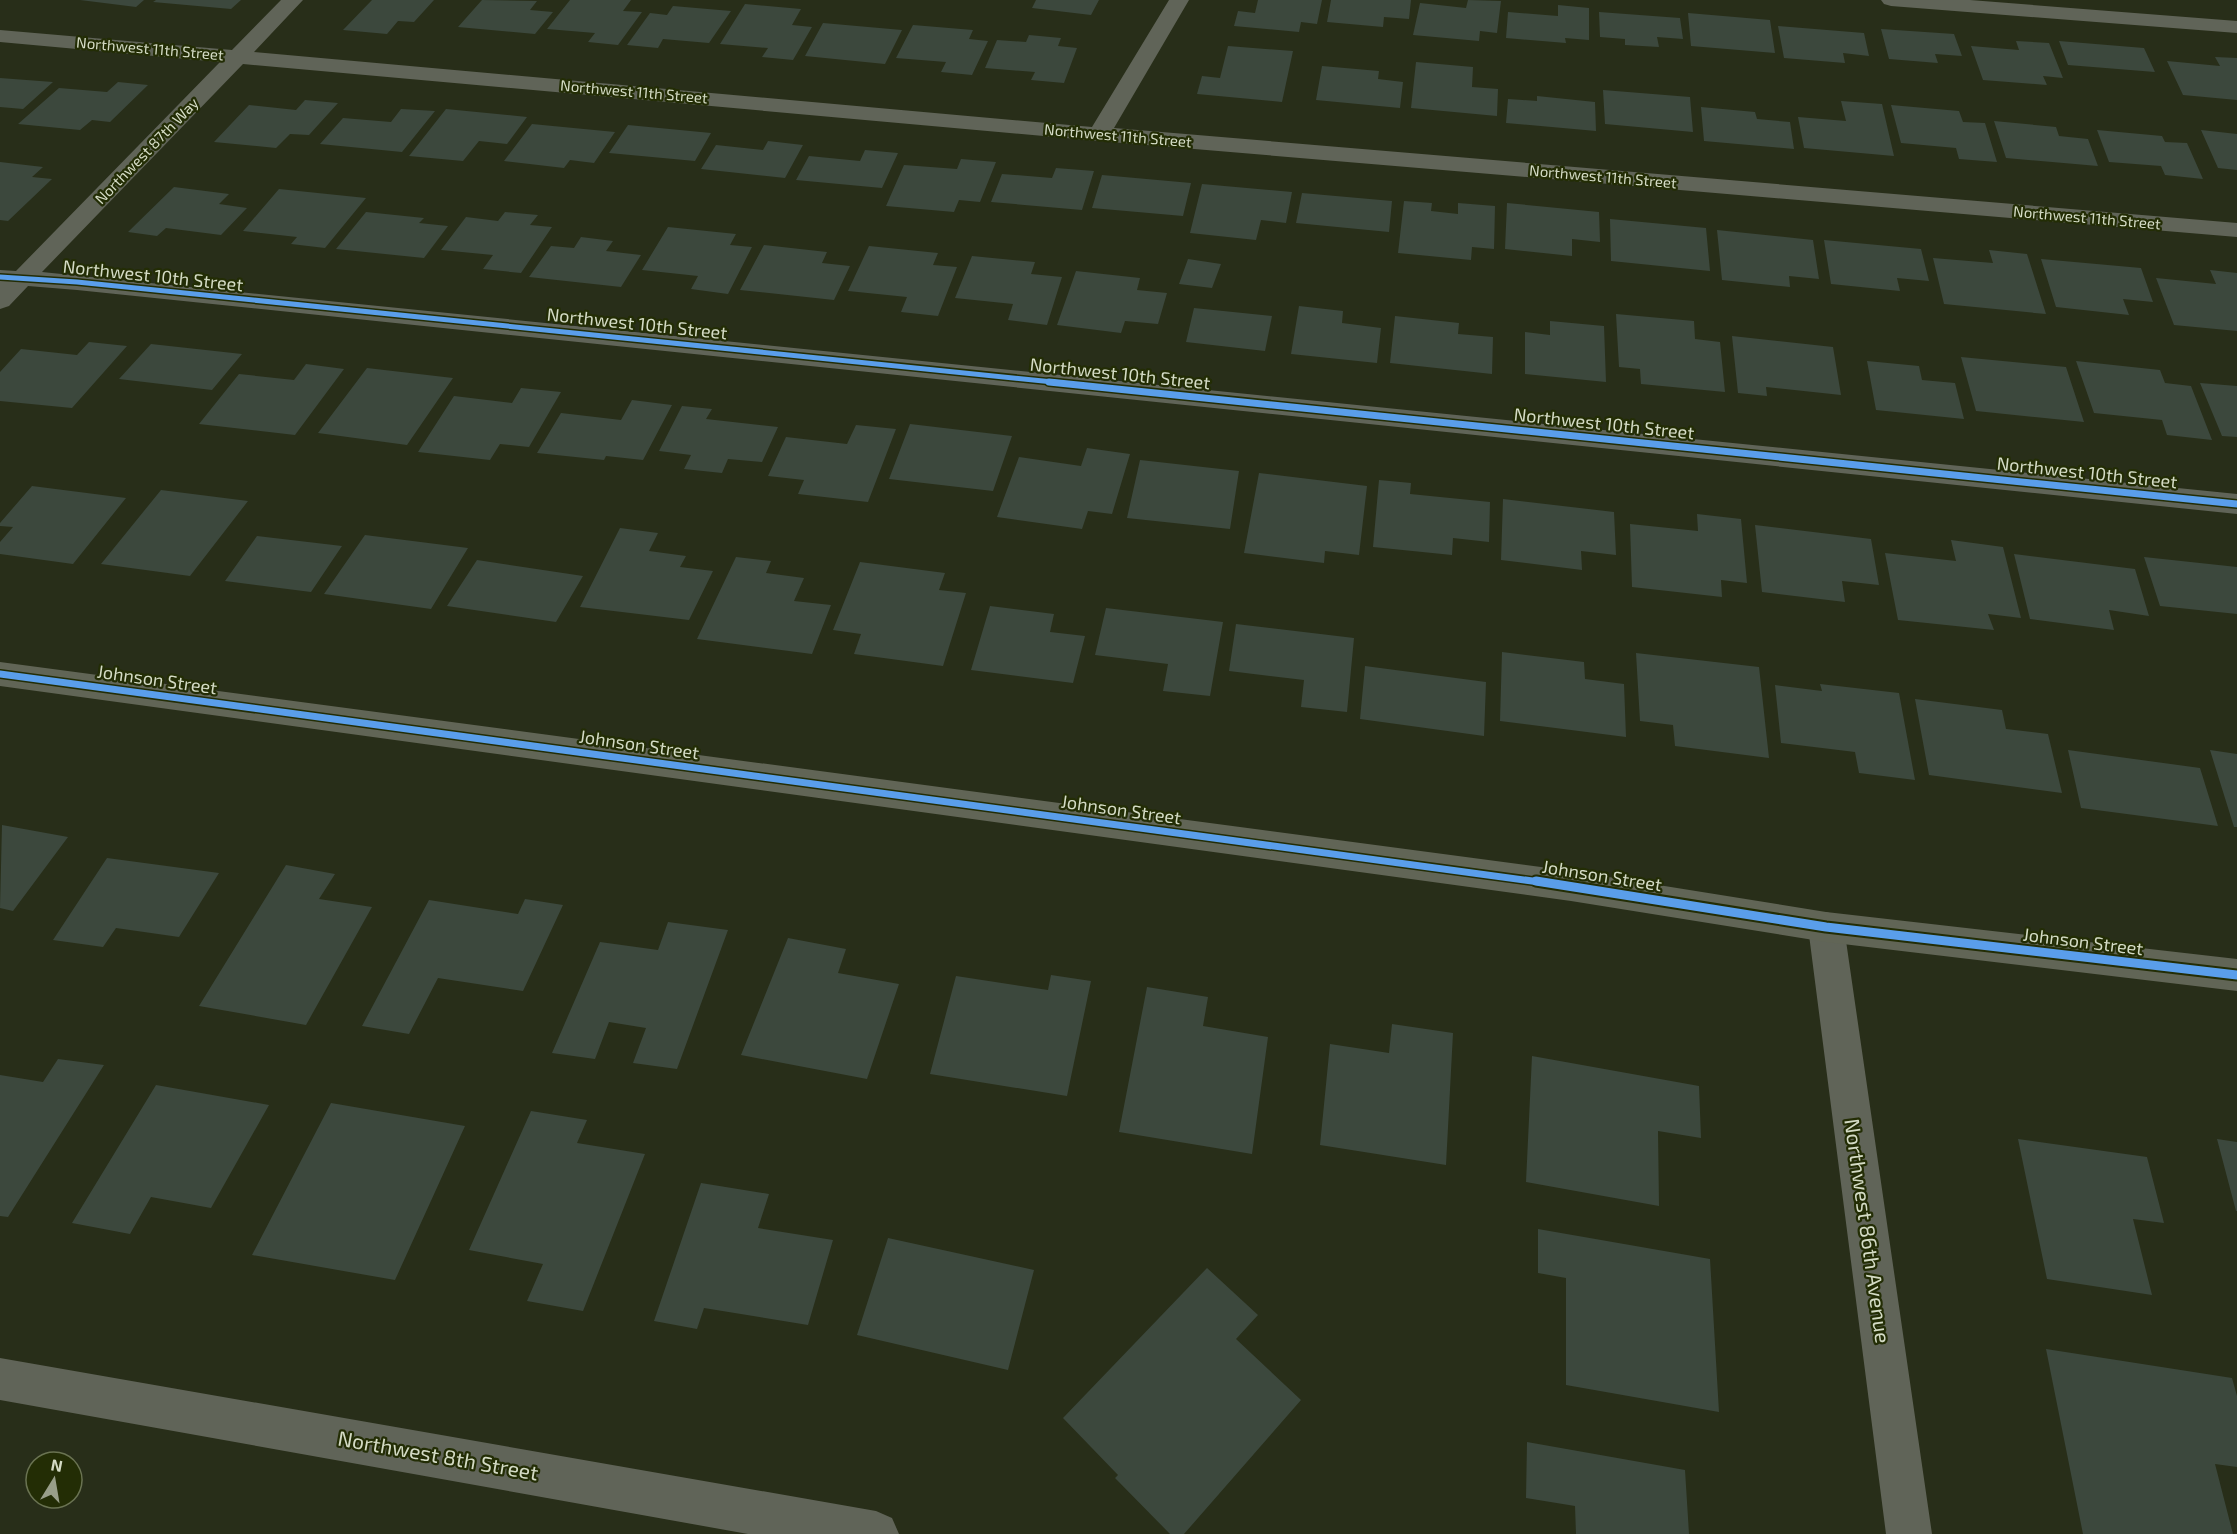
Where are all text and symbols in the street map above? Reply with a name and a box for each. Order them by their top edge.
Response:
street label: Northwest 11th Street [76,33,225,63]
street label: Northwest 11th Street [560,76,709,106]
street label: Northwest 87th Way [91,93,202,207]
street label: Northwest 11th Street [1044,120,1193,150]
street label: Northwest 11th Street [1529,161,1678,191]
street label: Northwest 11th Street [2013,202,2162,232]
street label: Northwest 10th Street [62,255,245,295]
street label: Northwest 10th Street [546,303,729,343]
street label: Northwest 10th Street [1029,353,1212,393]
street label: Northwest 10th Street [1513,403,1696,443]
street label: Northwest 10th Street [1996,452,2179,492]
street label: Johnson Street [96,660,219,698]
street label: Johnson Street [578,725,701,763]
street label: Johnson Street [1060,790,1183,828]
street label: Johnson Street [1541,855,1664,895]
street label: Johnson Street [2022,923,2145,959]
street label: Northwest 86th Avenue [1840,1117,1897,1345]
street label: Northwest 8th Street [336,1425,540,1484]
north arrow [24,1450,84,1510]
text: N [49,1454,64,1475]

